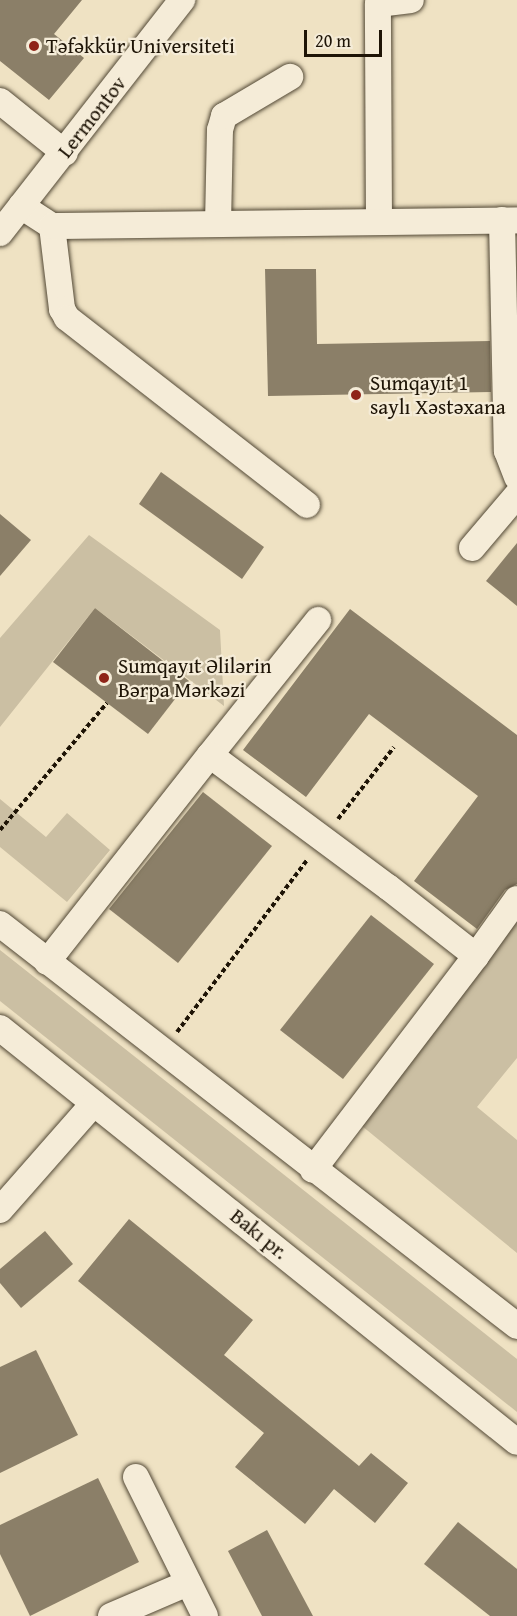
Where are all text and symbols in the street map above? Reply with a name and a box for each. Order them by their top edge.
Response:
scale bar [307,18,385,56]
text: 20 m [315,27,351,54]
place label: Təfəkkür Universiteti [46,33,235,59]
marker: Təfəkkür Universiteti [27,39,41,53]
street label: Lermontov [52,71,132,163]
place label: Sumqayıt 1 saylı Xəstəxana [370,370,506,420]
marker: Sumqayıt 1 saylı Xəstəxana [347,386,365,404]
place label: Sumqayıt Əlilərin Bərpa Mərkəzi [118,653,272,703]
marker: Sumqayıt Əlilərin Bərpa Mərkəzi [95,669,113,687]
street label: Bakı pr. [225,1203,293,1265]

